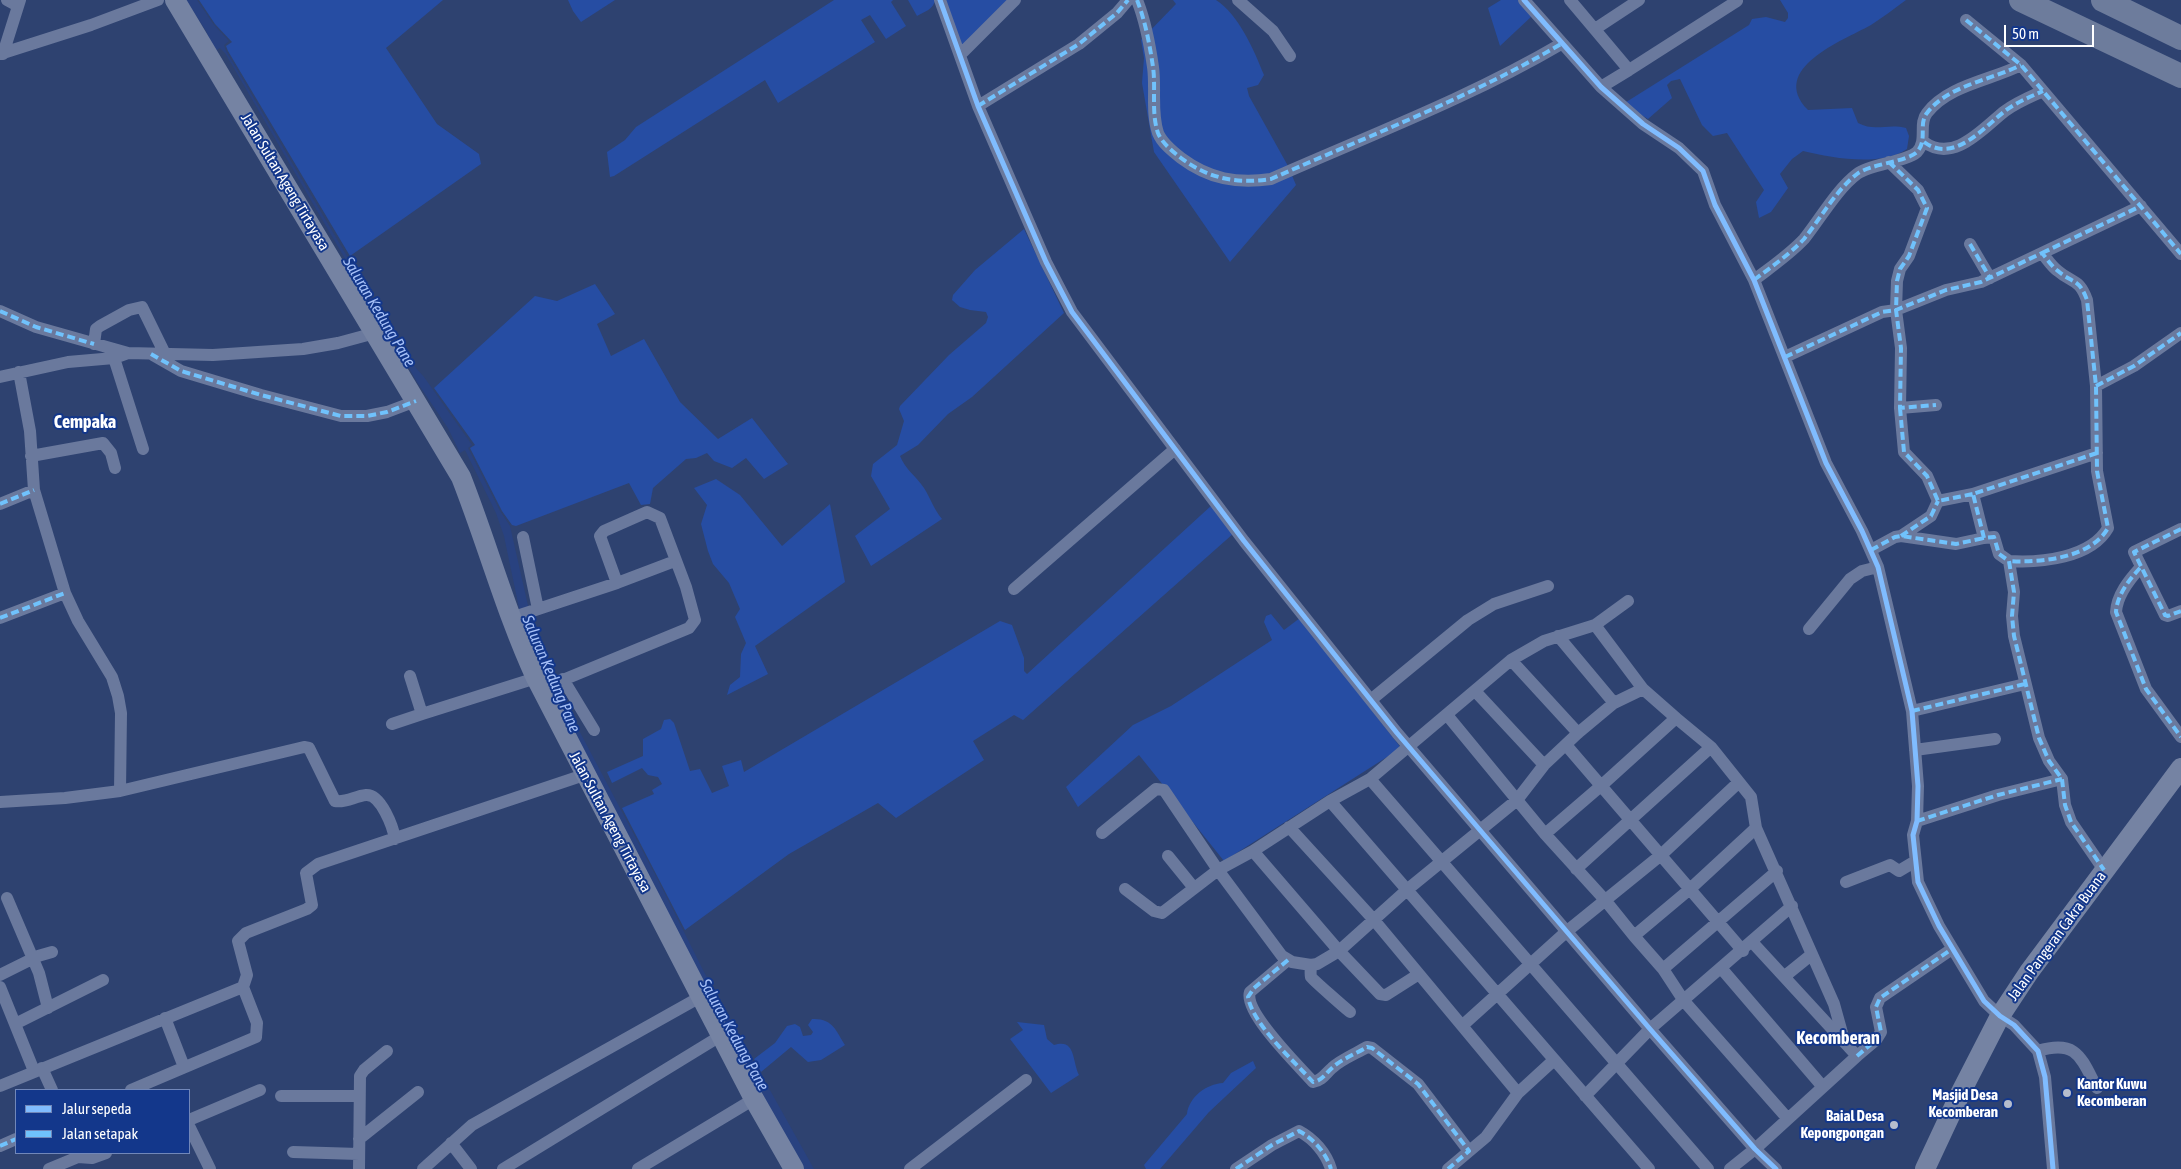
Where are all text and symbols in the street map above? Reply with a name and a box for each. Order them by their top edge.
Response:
scale bar [2006,15,2096,47]
text: 50 m [2012,25,2039,42]
street label: Jalan Sultan Ageng Tirtayasa [237,110,333,254]
water label: Saluran Kedung Pane [339,253,419,371]
district label: Cempaka [54,411,116,433]
water label: Saluran Kedung Pane [518,613,584,735]
street label: Jalan Sultan Ageng Tirtayasa [565,749,655,895]
street label: Jalan Pangeran Cakra Buana [2004,868,2110,1004]
water label: Saluran Kedung Pane [695,976,773,1094]
district label: Kecomberan [1796,1027,1880,1049]
place label: Kantor Kuwu Kecomberan [2077,1075,2147,1110]
place label: Masjid Desa Kecomberan [1929,1086,1998,1121]
marker: Kantor Kuwu Kecomberan [2061,1087,2073,1099]
legend [15,1089,190,1154]
marker: Masjid Desa Kecomberan [2002,1098,2014,1110]
text: Jalur sepeda [62,1100,132,1117]
place label: Baial Desa Kepongpongan [1800,1107,1884,1142]
marker: Baial Desa Kepongpongan [1888,1119,1900,1131]
text: Jalan setapak [62,1125,138,1142]

